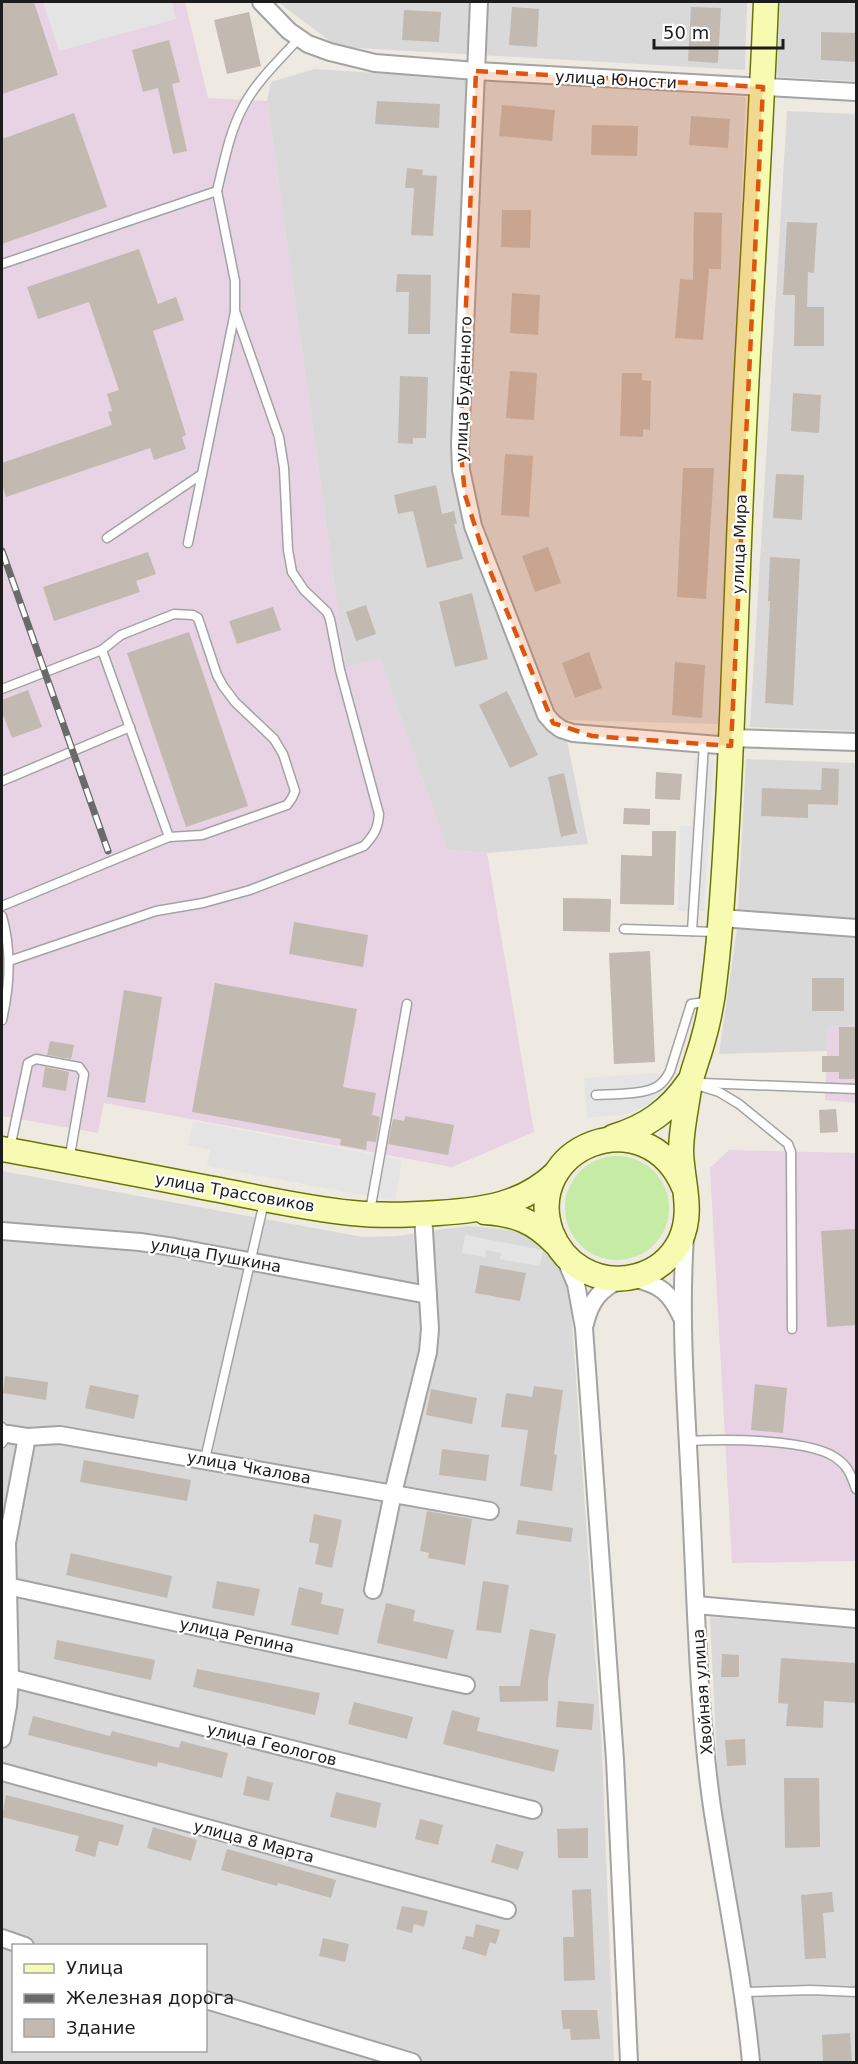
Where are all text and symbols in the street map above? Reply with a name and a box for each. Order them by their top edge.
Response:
scale bar [654,12,783,50]
text: 50 m [663,22,709,43]
street label: улица Юности [555,67,677,92]
street label: улица Будённого [451,316,476,462]
street label: улица Мира [728,494,751,594]
street label: улица Трассовиков [154,1169,316,1216]
street label: улица Пушкина [149,1235,283,1276]
street label: улица Чкалова [185,1447,312,1488]
street label: улица Репина [178,1614,296,1657]
street label: Хвойная улица [689,1628,716,1756]
street label: улица Геологов [205,1719,339,1770]
street label: улица 8 Марта [192,1816,316,1867]
legend [12,1944,207,2052]
text: Улица [66,1957,123,1978]
text: Железная дорога [66,1987,234,2008]
text: Здание [66,2017,136,2038]

